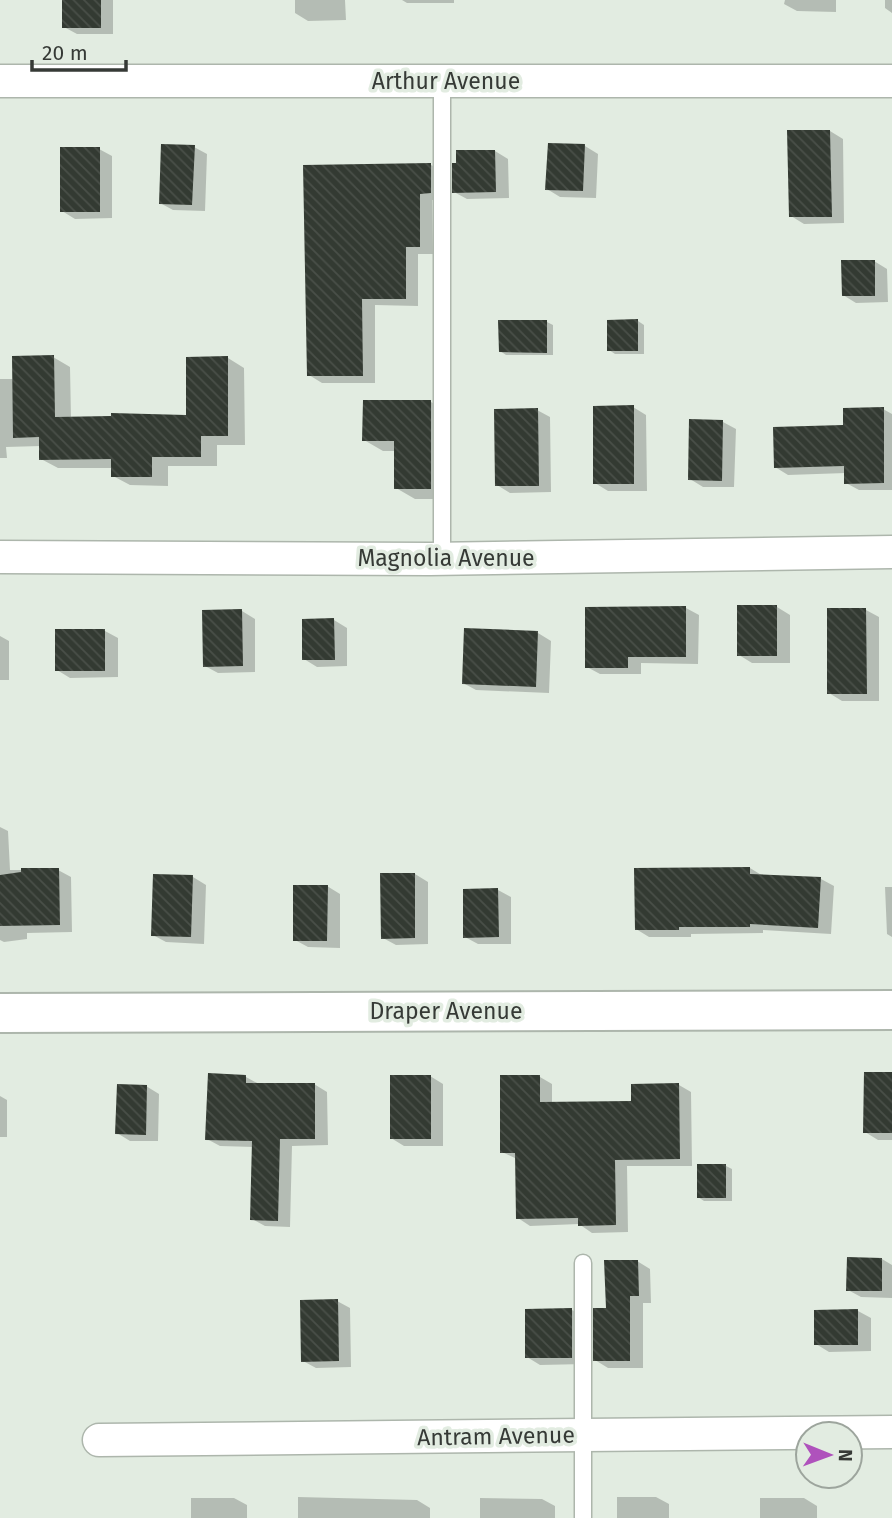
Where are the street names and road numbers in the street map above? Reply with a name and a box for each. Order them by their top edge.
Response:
street label: Arthur Avenue [372,67,520,95]
street label: Magnolia Avenue [357,544,535,572]
street label: Draper Avenue [370,997,522,1025]
street label: Antram Avenue [417,1421,575,1451]

